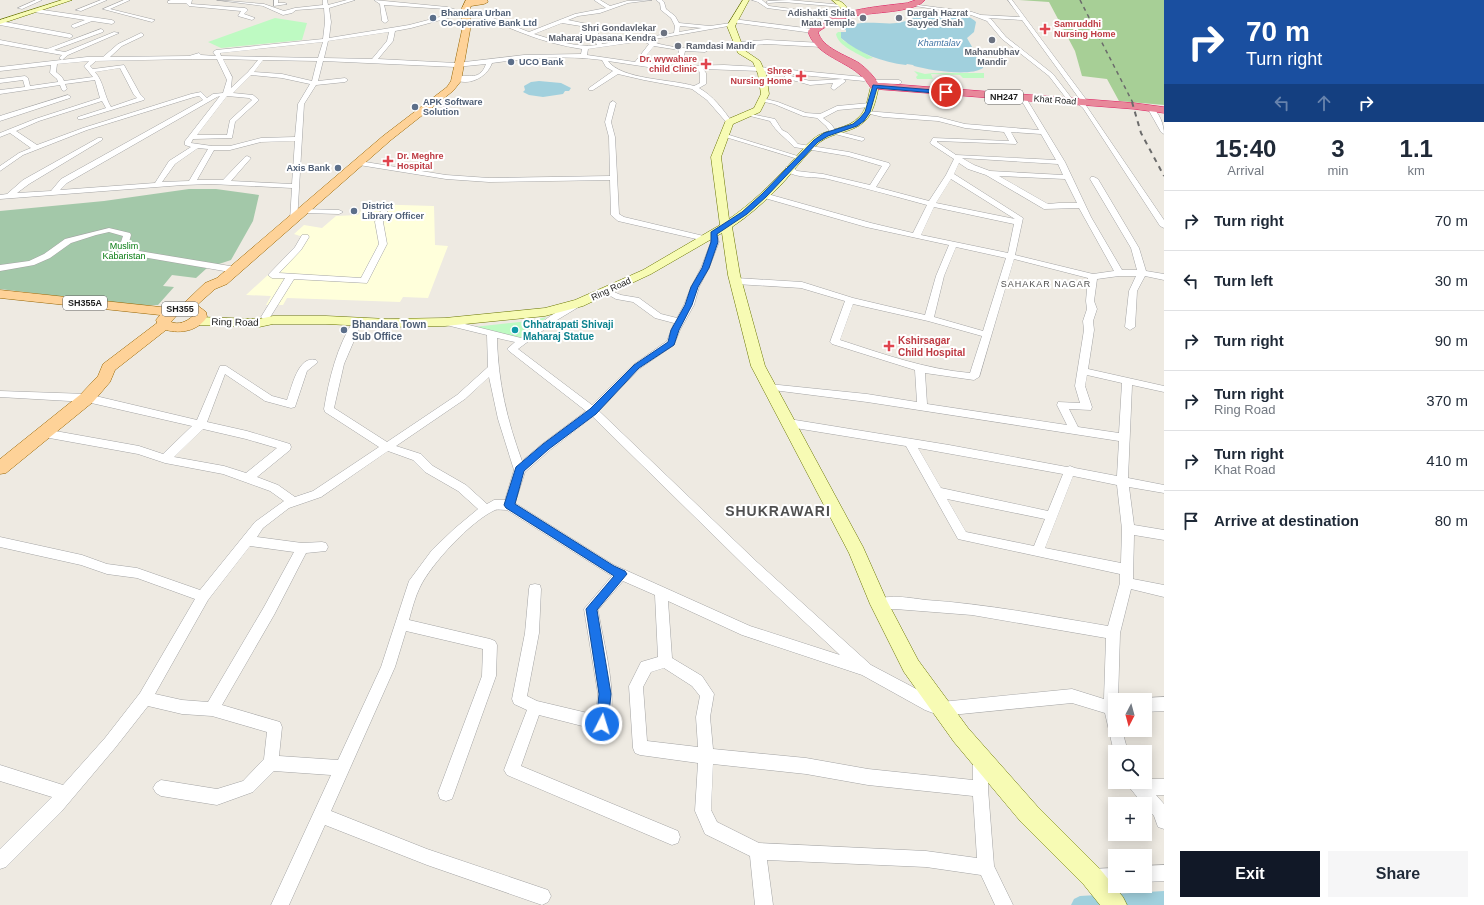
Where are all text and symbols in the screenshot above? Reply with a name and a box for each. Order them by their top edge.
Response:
place label: Bhandara Urban Co-operative Bank Ltd [441,8,537,28]
place label: Adishakti Shitla Mata Temple [787,8,856,28]
place label: Dargah Hazrat Sayyed Shah [907,8,968,28]
marker: Bhandara Urban Co-operative Bank Ltd [428,13,438,23]
marker: Adishakti Shitla Mata Temple [858,13,868,23]
marker: Dargah Hazrat Sayyed Shah [894,13,904,23]
icon: right [1180,16,1232,68]
text: 70 m [1246,16,1310,47]
place label: Samruddhi Nursing Home [1054,19,1116,39]
place label: Shri Gondavlekar Maharaj Upasana Kendra [548,23,657,43]
marker: Samruddhi Nursing Home [1039,23,1051,35]
marker: Shri Gondavlekar Maharaj Upasana Kendra [659,28,669,38]
marker: Mahanubhav Mandir [987,35,997,45]
water label: Khamtalav [918,38,961,48]
marker: Ramdasi Mandir [673,41,683,51]
place label: Ramdasi Mandir [686,41,756,51]
place label: Mahanubhav Mandir [964,47,1020,67]
text: Turn right [1246,49,1322,69]
place label: Dr. wywahare child Clinic [639,54,697,74]
marker: UCO Bank [506,57,516,67]
place label: UCO Bank [519,57,565,67]
marker: Dr. wywahare child Clinic [700,58,712,70]
place label: Shree Nursing Home [730,66,792,86]
marker: Shree Nursing Home [795,70,807,82]
pin [929,75,963,109]
icon: arrive [935,81,957,103]
road number: NH247 [985,90,1023,104]
icon: left [1271,92,1293,114]
icon: ahead [1313,92,1335,114]
icon: right [1355,92,1377,114]
street label: Khat Road [1033,94,1077,106]
place label: APK Software Solution [423,97,483,117]
marker: APK Software Solution [410,102,420,112]
text: 15:40 [1215,135,1276,162]
text: 3 [1331,135,1345,162]
text: 1.1 [1400,135,1433,162]
place label: Dr. Meghre Hospital [397,151,444,171]
marker: Dr. Meghre Hospital [382,155,394,167]
place label: Axis Bank [286,163,331,173]
marker: Axis Bank [333,163,343,173]
text: Arrival [1227,163,1264,178]
text: min [1328,163,1348,178]
text: km [1408,163,1425,178]
place label: District Library Officer [362,201,425,221]
marker: District Library Officer [349,206,359,216]
icon: right [1180,210,1202,232]
text: Turn right [1214,212,1284,229]
text: 70 m [1435,212,1468,229]
park label: Muslim Kabaristan [102,241,146,261]
icon: left [1180,270,1202,292]
text: Turn left [1214,272,1273,289]
text: 30 m [1435,272,1468,289]
street label: Ring Road [590,275,632,303]
district label: SAHAKAR NAGAR [1001,279,1091,289]
road number: SH355A [63,296,107,310]
road number: SH355 [162,302,198,316]
street label: Ring Road [211,316,259,328]
place label: Bhandara Town Sub Office [352,319,426,342]
place label: Chhatrapati Shivaji Maharaj Statue [523,319,614,342]
marker: Bhandara Town Sub Office [339,325,349,335]
marker: Chhatrapati Shivaji Maharaj Statue [510,325,520,335]
icon: right [1180,330,1202,352]
text: Turn right [1214,332,1284,349]
text: 90 m [1435,332,1468,349]
place label: Kshirsagar Child Hospital [898,335,965,358]
marker: Kshirsagar Child Hospital [883,340,895,352]
text: Turn right [1214,385,1284,402]
icon: right [1180,390,1202,412]
text: 370 m [1426,392,1468,409]
text: Ring Road [1214,402,1275,417]
text: Turn right [1214,445,1284,462]
icon: right [1180,450,1202,472]
text: 410 m [1426,452,1468,469]
text: Khat Road [1214,462,1275,477]
district label: SHUKRAWARI [725,503,831,519]
icon: arrive [1180,510,1202,532]
text: Arrive at destination [1214,512,1359,529]
text: 80 m [1435,512,1468,529]
north arrow [1108,693,1152,737]
map controls [1108,693,1152,893]
position arrow [581,703,623,745]
button: search [1108,745,1152,789]
button: + [1108,797,1152,841]
button: − [1108,849,1152,893]
button: Exit [1180,851,1320,897]
button: Share [1328,851,1468,897]

